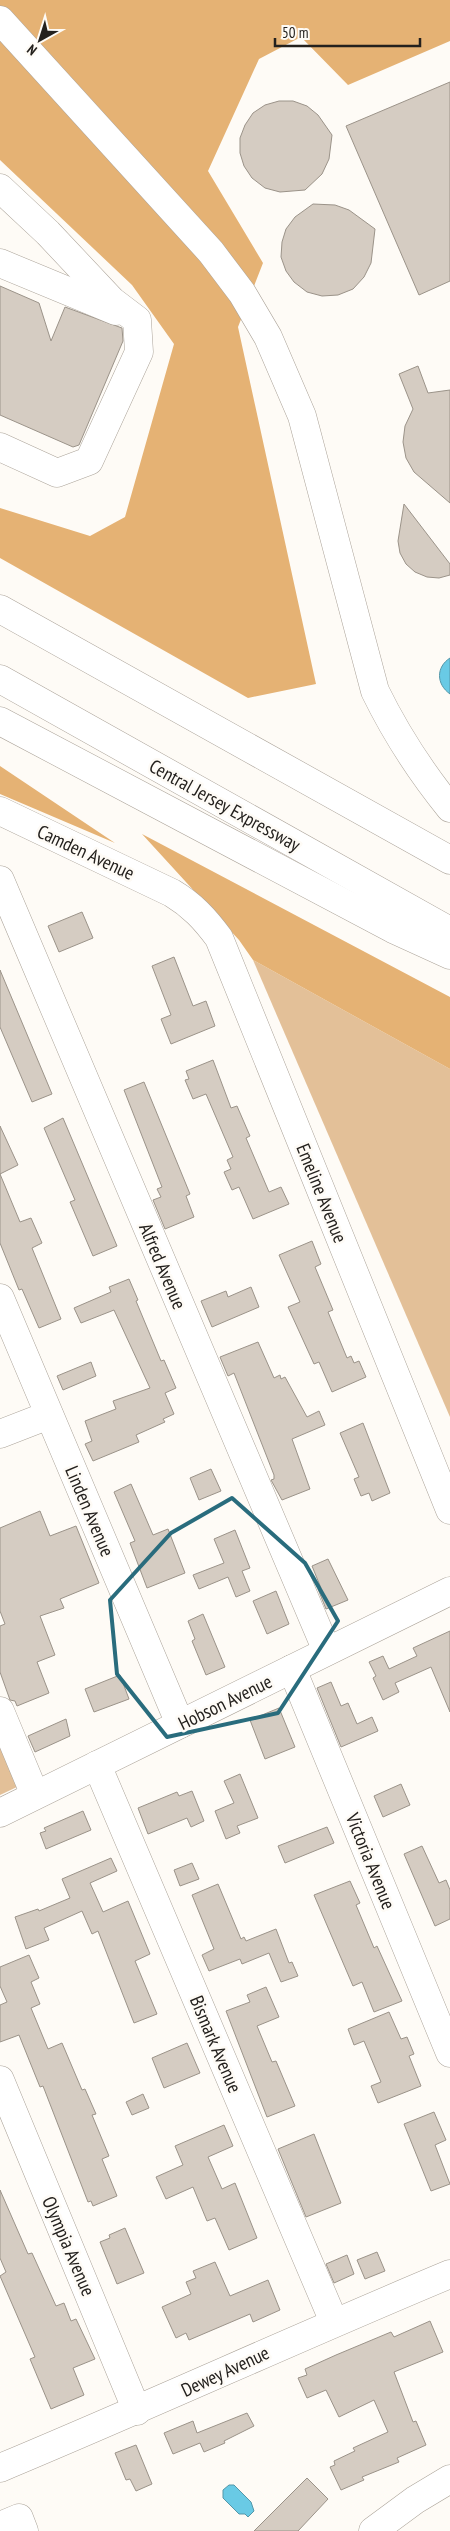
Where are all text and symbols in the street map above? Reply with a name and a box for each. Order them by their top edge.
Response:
north arrow [15,15,65,65]
scale bar [275,15,420,47]
text: 50 m [282,23,308,42]
text: N [23,41,40,59]
street label: Central Jersey Expressway [145,754,306,857]
street label: Camden Avenue [34,819,139,885]
street label: Emeline Avenue [291,1140,353,1246]
street label: Alfred Avenue [134,1219,192,1313]
street label: Linden Avenue [60,1462,120,1560]
street label: Hobson Avenue [174,1669,276,1735]
street label: Victoria Avenue [340,1809,401,1913]
street label: Bismark Avenue [185,1992,247,2096]
street label: Olympia Avenue [37,2193,101,2300]
street label: Dewey Avenue [177,2340,273,2402]

